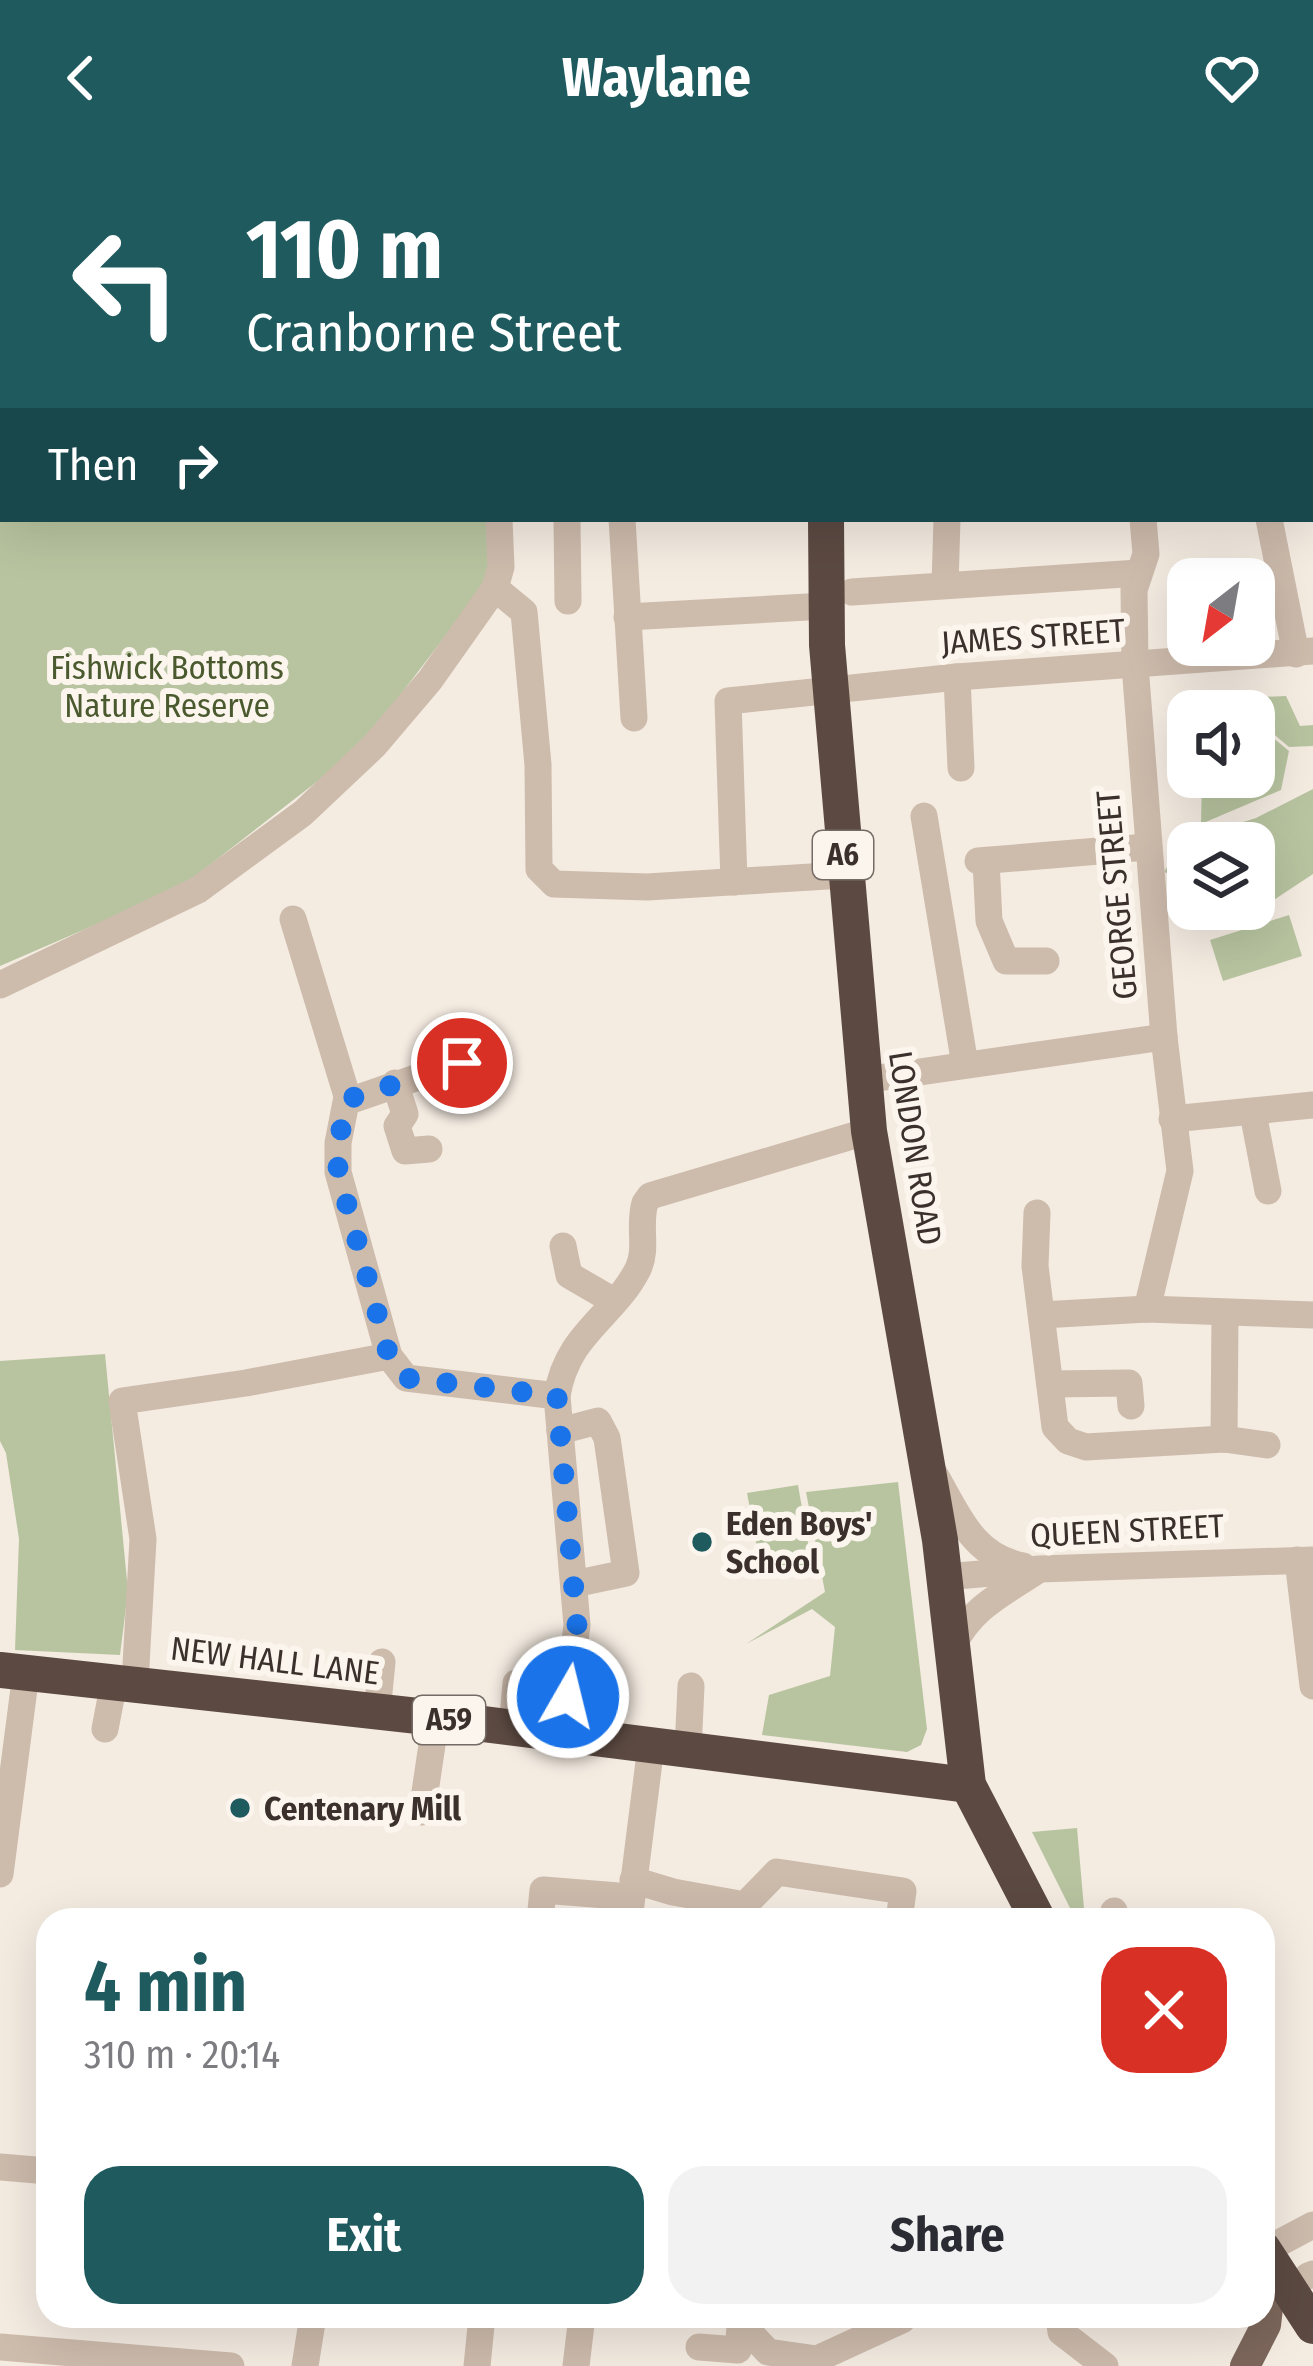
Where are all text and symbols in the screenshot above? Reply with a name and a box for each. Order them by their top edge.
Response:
icon: back [48,45,114,111]
icon: heart [1199,45,1265,111]
text: Waylane [562,46,751,110]
text: 110 m [246,199,443,300]
icon: left [48,204,204,360]
text: Cranborne Street [246,301,621,365]
icon: right [163,432,229,498]
text: Then [48,438,139,492]
north arrow [1167,558,1275,666]
map controls [1167,558,1275,930]
street label: JAMES STREET [940,611,1127,663]
park label: Fishwick Bottoms Nature Reserve [50,648,284,726]
button: sound [1167,690,1275,798]
street label: GEORGE STREET [1088,788,1146,1001]
button: layers [1167,822,1275,930]
road number: A6 [813,831,873,879]
pin [411,1012,513,1114]
icon: arrive [429,1030,495,1096]
street label: LONDON ROAD [880,1048,950,1248]
place label: Eden Boys' School [726,1504,872,1582]
street label: QUEEN STREET [1029,1506,1226,1556]
marker: Eden Boys' School [689,1529,715,1555]
street label: NEW HALL LANE [168,1628,381,1694]
position arrow [505,1634,631,1760]
road number: A59 [413,1696,485,1744]
place label: Centenary Mill [264,1789,462,1829]
marker: Centenary Mill [227,1795,253,1821]
text: 4 min [84,1944,247,2030]
button: close [1101,1947,1227,2073]
text: 310 m · 20:14 [84,2032,280,2078]
button: Exit [84,2166,644,2304]
button: Share [668,2166,1227,2304]

